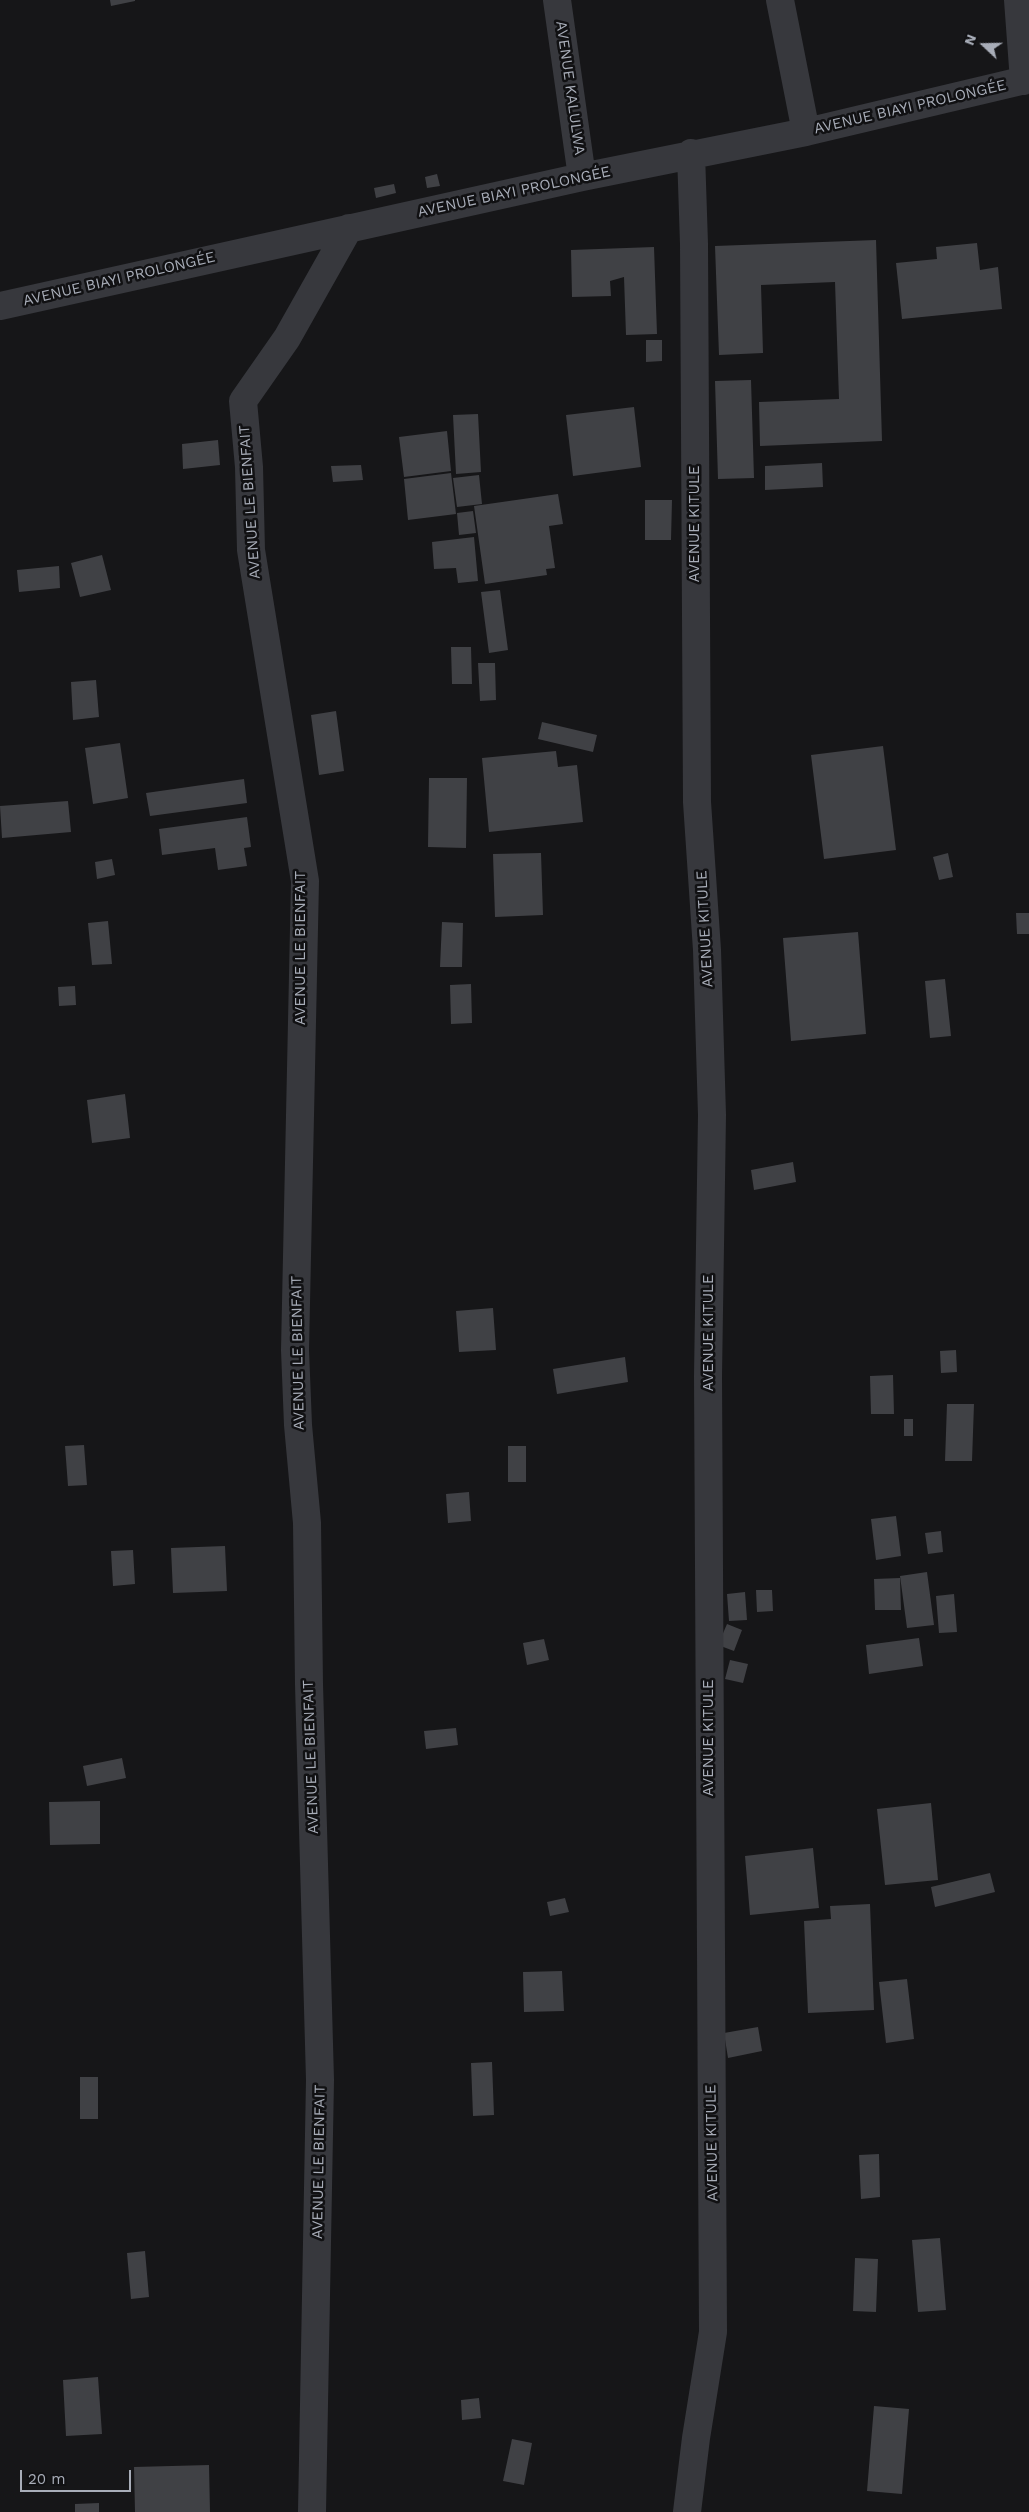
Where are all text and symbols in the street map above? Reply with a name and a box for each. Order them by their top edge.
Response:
street label: AVENUE KALULWA [552,20,588,156]
north arrow [959,20,1009,70]
text: N [961,32,979,47]
street label: AVENUE BIAYI PROLONGÉE [812,76,1008,138]
street label: AVENUE BIAYI PROLONGÉE [416,163,612,221]
street label: AVENUE BIAYI PROLONGÉE [21,248,217,310]
street label: AVENUE LE BIENFAIT [236,424,264,580]
street label: AVENUE KITULE [686,465,704,583]
street label: AVENUE KITULE [693,870,717,988]
street label: AVENUE LE BIENFAIT [292,871,310,1025]
street label: AVENUE KITULE [700,1274,718,1392]
street label: AVENUE LE BIENFAIT [288,1276,308,1430]
street label: AVENUE LE BIENFAIT [299,1679,323,1835]
street label: AVENUE KITULE [700,1679,718,1797]
street label: AVENUE KITULE [702,2084,722,2202]
street label: AVENUE LE BIENFAIT [309,2085,329,2239]
scale bar [22,2460,134,2492]
text: 20 m [28,2470,66,2488]

